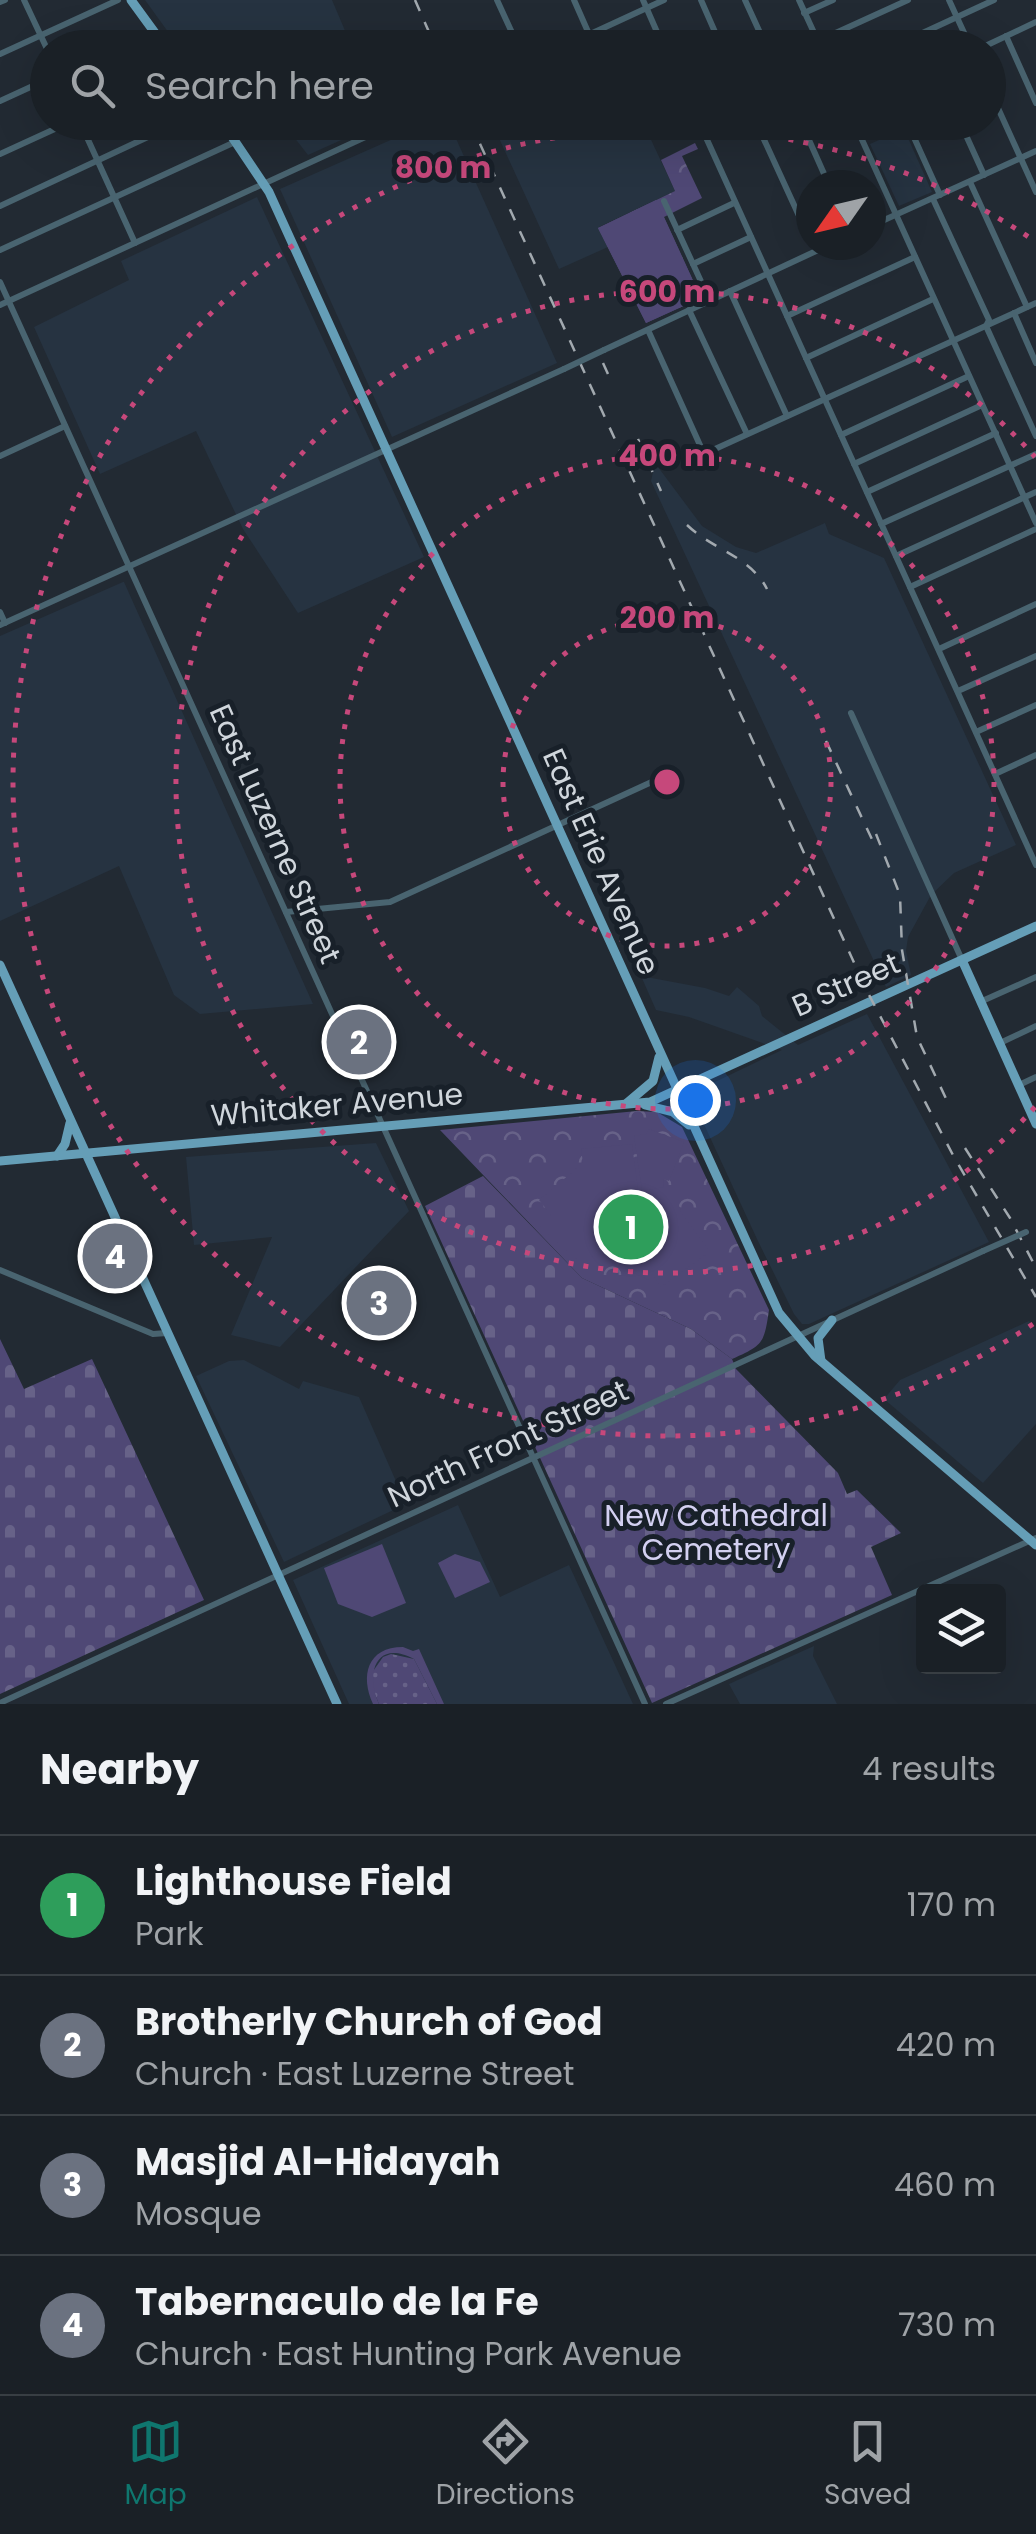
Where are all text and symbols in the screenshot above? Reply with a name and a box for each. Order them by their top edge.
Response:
search box [30,30,1006,140]
icon: search [65,58,120,113]
text: Search here [145,59,374,112]
text: 800 m [395,146,491,189]
north arrow [796,170,886,260]
text: 600 m [619,270,715,313]
text: 400 m [618,434,716,477]
text: 200 m [620,596,714,639]
street label: East Luzerne Street [199,697,352,970]
street label: East Erie Avenue [532,742,671,982]
centre of rings [649,764,685,800]
street label: B Street [785,942,907,1027]
pin: 2 [326,1004,392,1080]
street label: Whitaker Avenue [209,1072,465,1137]
your location [670,1075,721,1126]
pin: 1 [598,1190,664,1264]
pin: 4 [82,1218,148,1294]
pin: 3 [346,1266,412,1340]
street label: North Front Street [380,1369,635,1518]
park label: New Cathedral Cemetery [604,1494,828,1571]
map controls [916,1584,1006,1674]
button: layers [916,1584,1006,1674]
text: Nearby [40,1740,199,1799]
text: 4 results [862,1746,996,1791]
text: Lighthouse Field [135,1855,452,1908]
text: 1 [66,1882,79,1927]
text: 170 m [907,1882,996,1927]
text: Park [135,1911,204,1956]
text: Brotherly Church of God [135,1995,603,2048]
text: 2 [63,2022,82,2067]
text: 420 m [896,2022,996,2067]
text: Church · East Luzerne Street [135,2051,575,2096]
text: Masjid Al-Hidayah [135,2135,500,2188]
text: 3 [63,2162,82,2207]
text: 460 m [894,2162,996,2207]
text: Mosque [135,2191,262,2236]
text: Tabernaculo de la Fe [135,2275,539,2328]
text: 4 [62,2302,83,2347]
text: 730 m [898,2302,996,2347]
text: Church · East Hunting Park Avenue [135,2331,682,2376]
tab: Map [125,2414,187,2516]
tab: Directions [436,2414,575,2516]
tab: Saved [824,2414,911,2516]

